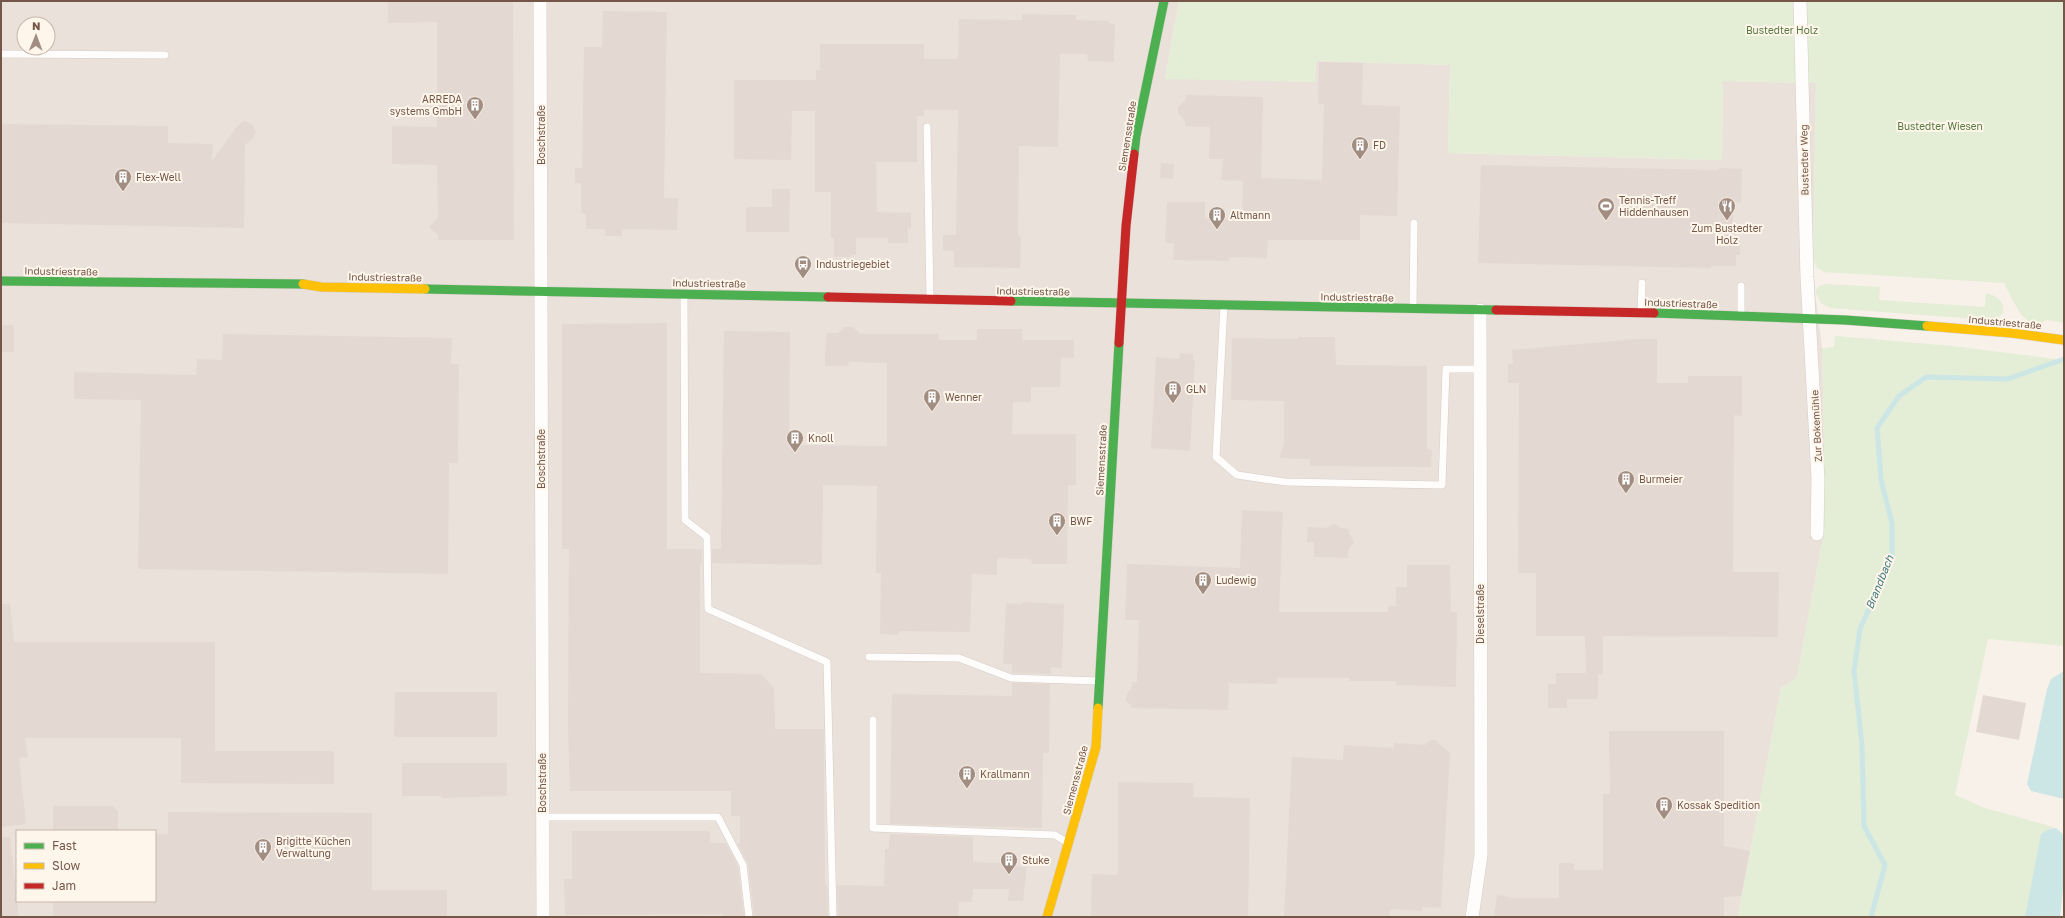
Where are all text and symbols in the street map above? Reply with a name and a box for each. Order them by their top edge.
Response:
north arrow [16,16,56,56]
text: N [32,19,40,32]
park label: Bustedter Holz [1746,24,1818,36]
place label: ARREDA systems GmbH [390,93,462,117]
building icon: ARREDA systems GmbH [465,95,485,120]
street label: Siemensstraße [1115,100,1139,172]
street label: Boschstraße [535,105,547,165]
park label: Bustedter Wiesen [1897,120,1983,132]
street label: Bustedter Weg [1797,124,1811,196]
building icon: FD [1350,135,1370,160]
place label: FD [1373,139,1386,151]
building icon: Flex-Well [113,167,133,192]
place label: Flex-Well [136,171,181,183]
place label: Tennis-Treff Hiddenhausen [1619,194,1689,218]
sports icon: Tennis-Treff Hiddenhausen [1596,196,1616,221]
restaurant icon: Zum Bustedter Holz [1717,196,1737,221]
building icon: Altmann [1207,205,1227,230]
place label: Altmann [1230,209,1270,221]
place label: Zum Bustedter Holz [1692,222,1763,246]
bus stop icon: Industriegebiet [793,254,813,279]
place label: Industriegebiet [816,258,890,270]
street label: Industriestraße [24,264,98,278]
street label: Industriestraße [348,270,422,284]
street label: Industriestraße [672,276,746,290]
street label: Industriestraße [996,284,1070,298]
street label: Industriestraße [1320,290,1394,304]
street label: Industriestraße [1644,296,1718,310]
street label: Industriestraße [1968,313,2042,331]
building icon: GLN [1163,379,1183,404]
place label: GLN [1186,383,1206,395]
building icon: Wenner [922,387,942,412]
street label: Zur Bokemühle [1808,389,1824,462]
place label: Wenner [945,391,982,403]
street label: Siemensstraße [1093,424,1109,496]
building icon: Knoll [785,428,805,453]
street label: Boschstraße [535,429,547,489]
place label: Knoll [808,432,833,444]
building icon: Burmeier [1616,469,1636,494]
place label: Burmeier [1639,473,1683,485]
building icon: BWF [1047,511,1067,536]
place label: BWF [1070,515,1092,527]
water label: Brandbach [1862,552,1896,611]
building icon: Ludewig [1193,570,1213,595]
place label: Ludewig [1216,574,1256,586]
street label: Dieselstraße [1474,584,1486,644]
street label: Siemensstraße [1060,744,1090,816]
street label: Boschstraße [536,753,548,813]
building icon: Krallmann [957,764,977,789]
place label: Krallmann [980,768,1030,780]
building icon: Kossak Spedition [1654,795,1674,820]
place label: Kossak Spedition [1677,799,1760,811]
legend [16,830,156,902]
place label: Brigitte Küchen Verwaltung [276,835,351,859]
building icon: Brigitte Küchen Verwaltung [253,837,273,862]
text: Fast [52,838,77,853]
building icon: Stuke [999,850,1019,875]
place label: Stuke [1022,854,1050,866]
text: Slow [52,858,80,873]
text: Jam [52,878,76,893]

